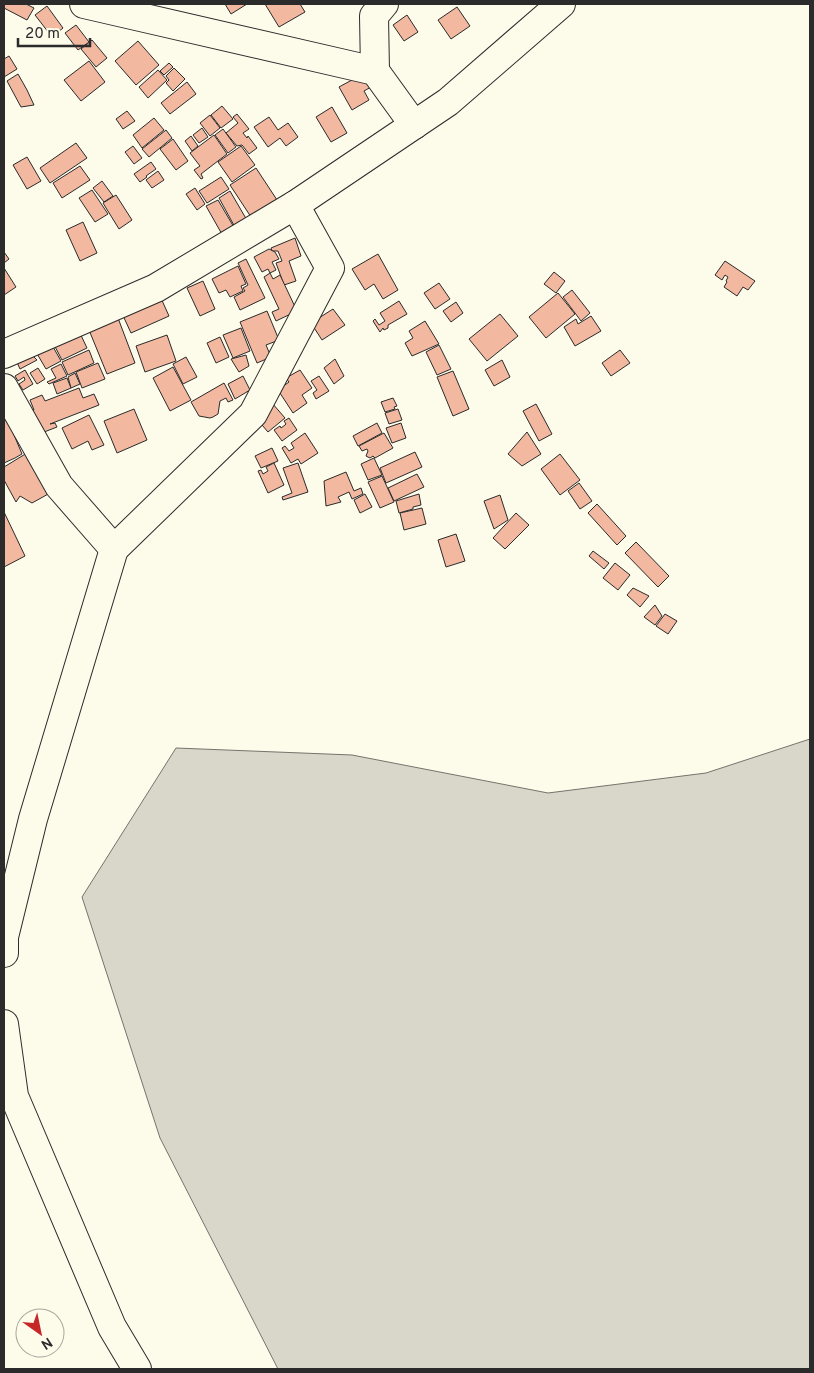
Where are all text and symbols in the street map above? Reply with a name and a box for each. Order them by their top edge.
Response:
scale bar [18,15,90,47]
text: 20 m [25,25,60,44]
north arrow [15,1308,65,1358]
text: N [37,1333,55,1353]

